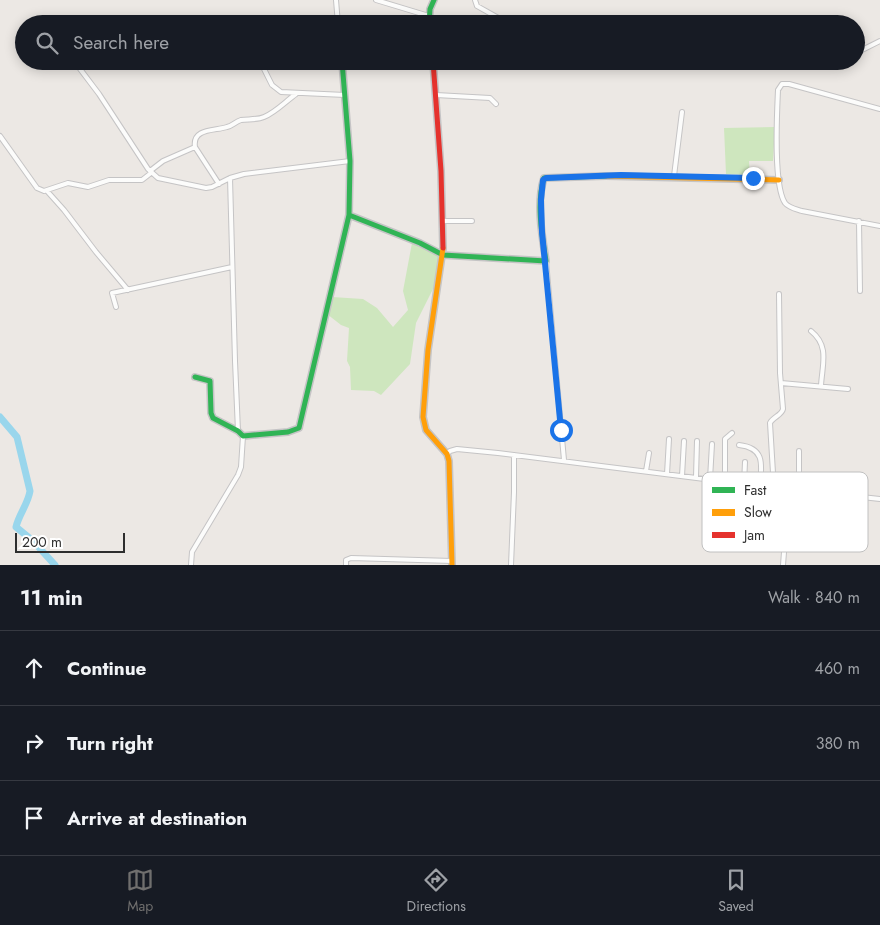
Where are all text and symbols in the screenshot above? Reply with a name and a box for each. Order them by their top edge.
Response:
search box [15,15,865,70]
icon: search [33,29,61,57]
text: Search here [73,29,169,56]
route end [742,167,765,190]
route start [550,419,573,442]
legend [702,472,868,552]
text: Fast [744,480,767,500]
text: Slow [744,502,772,522]
text: Jam [742,525,765,545]
scale bar [15,530,125,553]
text: 200 m [22,532,62,552]
text: 11 min [20,583,83,613]
text: Walk · 840 m [768,586,860,609]
icon: ahead [20,654,48,682]
text: Continue [67,655,146,682]
text: 460 m [815,657,860,680]
icon: right [20,729,48,757]
text: Turn right [67,730,153,757]
text: 380 m [816,732,860,755]
icon: arrive [20,804,48,832]
text: Arrive at destination [67,805,247,832]
tab: Map [126,866,154,916]
tab: Directions [407,866,466,916]
tab: Saved [718,866,754,916]

